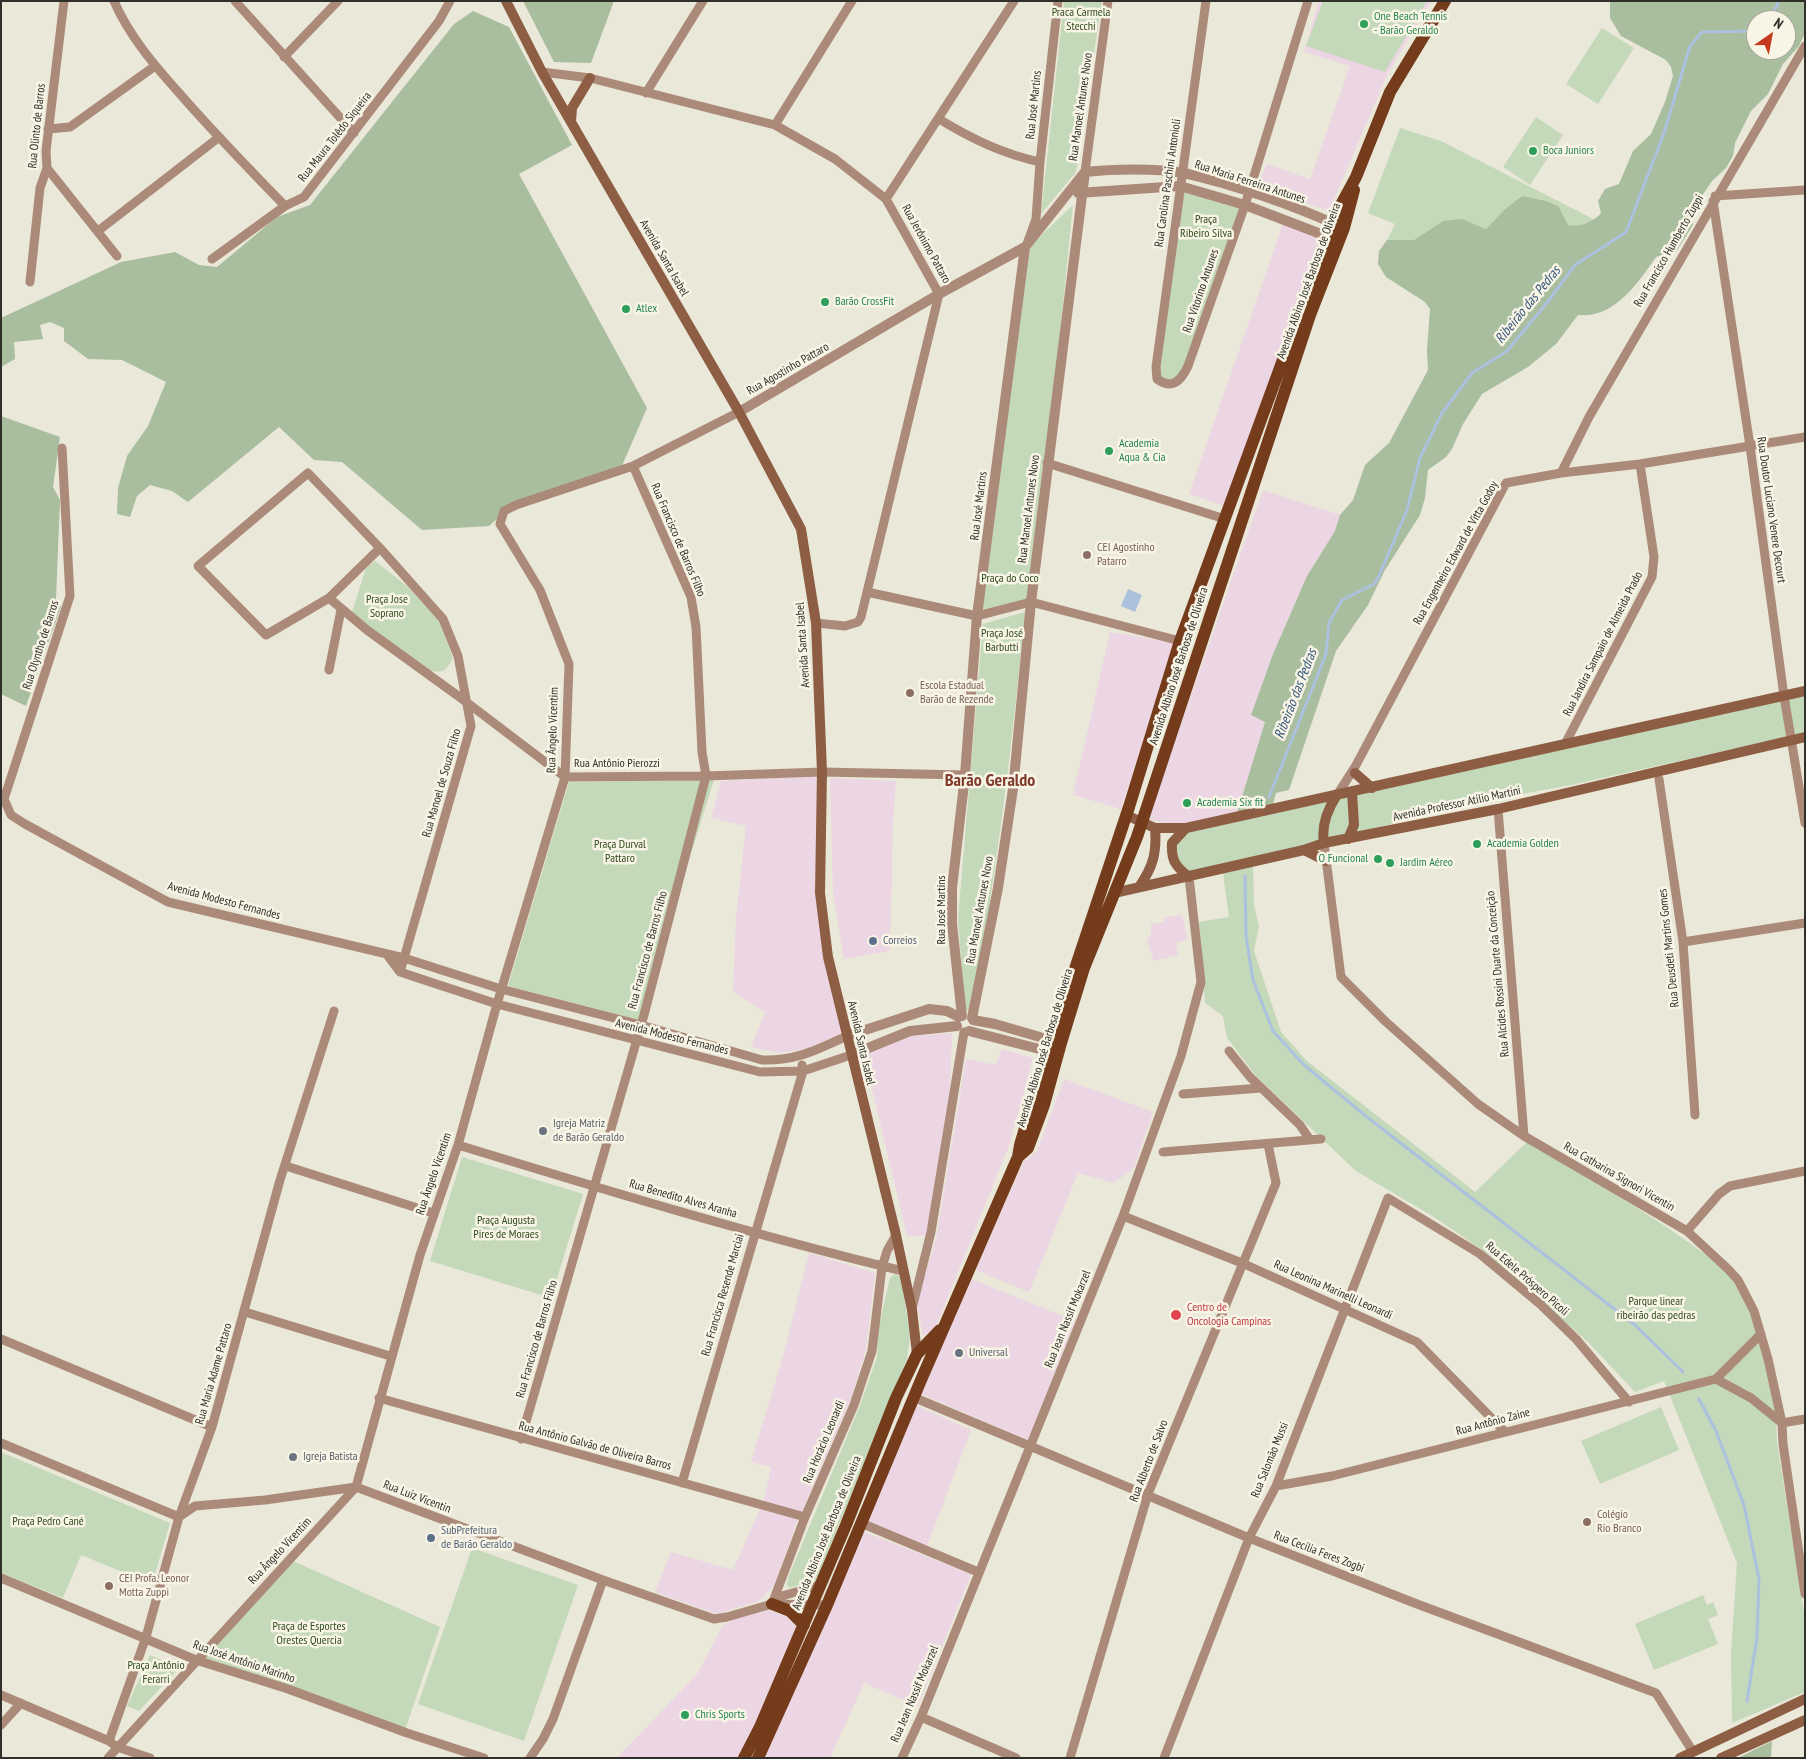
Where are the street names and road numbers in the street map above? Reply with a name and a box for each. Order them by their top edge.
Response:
street label: Rua Manoel Antunes Novo [1066,52,1096,162]
street label: Rua José Martins [1023,70,1045,140]
street label: Rua Olinto de Barros [25,83,49,169]
street label: Rua Maura Tolêdo Siqueira [295,89,375,185]
street label: Rua Carolina Paschini Antonioli [1152,118,1184,248]
street label: Rua Maria Ferreirra Antunes [1193,157,1307,207]
street label: Rua Francisco Humberto Zuppi [1631,192,1707,310]
street label: Avenida Albino José Barbosa de Oliveira [1274,201,1344,361]
street label: Rua Jerônimo Pattaro [898,202,954,286]
street label: Avenida Santa Isabel [636,217,692,299]
street label: Rua Vitorino Antunes [1180,247,1222,335]
street label: Rua Agostinho Pattaro [744,340,832,398]
street label: Rua Doutor Luciano Venere Decourt [1754,436,1788,584]
street label: Rua Manoel Antunes Novo [1015,454,1043,564]
street label: Rua José Martins [968,471,990,541]
street label: Rua Engenheiro Edward de Vitta Godoy [1410,479,1502,627]
street label: Rua Francisco de Barros Filho [648,481,708,599]
street label: Rua Jandira Sampaio de Almeida Prado [1560,569,1646,719]
street label: Avenida Albino José Barbosa de Oliveira [1147,585,1211,747]
street label: Rua Olyntho de Barros [20,599,62,691]
street label: Avenida Santa Isabel [793,602,813,688]
street label: Rua Ângelo Vicentim [544,687,562,773]
street label: Rua Manoel de Souza Filho [420,727,464,839]
street label: Rua Antônio Pierozzi [574,757,660,771]
street label: Avenida Professor Atílio Martini [1392,783,1522,825]
street label: Rua Manoel Antunes Novo [963,855,997,965]
street label: Rua José Martins [935,875,949,945]
street label: Avenida Modesto Fernandes [166,879,282,923]
street label: Rua Deusdeti Martins Gomes [1656,888,1682,1008]
street label: Rua Francisco de Barros Filho [625,889,671,1011]
street label: Rua Alcides Rossini Duarte da Conceição [1484,890,1512,1058]
street label: Avenida Albino José Barbosa de Oliveira [1014,967,1076,1129]
street label: Avenida Santa Isabel [844,1000,878,1086]
street label: Avenida Modesto Fernandes [614,1016,730,1058]
street label: Rua Ângelo Vicentim [413,1131,455,1217]
street label: Rua Catharina Signori Vicentin [1561,1139,1677,1215]
street label: Rua Benedito Alves Aranha [627,1177,739,1221]
street label: Rua Francisca Resende Marciai [699,1232,747,1358]
street label: Rua Edele Próspero Picoli [1483,1239,1571,1319]
street label: Rua Leonina Marinelli Leonardi [1271,1257,1395,1323]
street label: Rua Jean Nassif Mokarzel [1042,1268,1094,1370]
street label: Rua Francisco de Barros Filho [513,1279,561,1399]
street label: Rua Maria Adame Pattaro [193,1322,235,1426]
street label: Rua Horácio Leonardi [800,1399,848,1485]
street label: Rua Antônio Zaine [1454,1405,1532,1439]
street label: Rua Alberto de Salvo [1127,1418,1171,1504]
street label: Rua Antônio Galvão de Oliveira Barros [517,1419,673,1473]
street label: Rua Salomão Mussi [1248,1420,1292,1500]
street label: Avenida Albino José Barbosa de Oliveira [789,1454,865,1612]
street label: Rua Luiz Vicentin [381,1477,453,1517]
street label: Rua Ângelo Vicentim [245,1515,315,1587]
street label: Rua Cecília Feres Zogbi [1272,1528,1366,1576]
street label: Rua José Antônio Marinho [191,1638,297,1686]
street label: Rua Jean Nassif Mokarzel [888,1643,942,1745]

